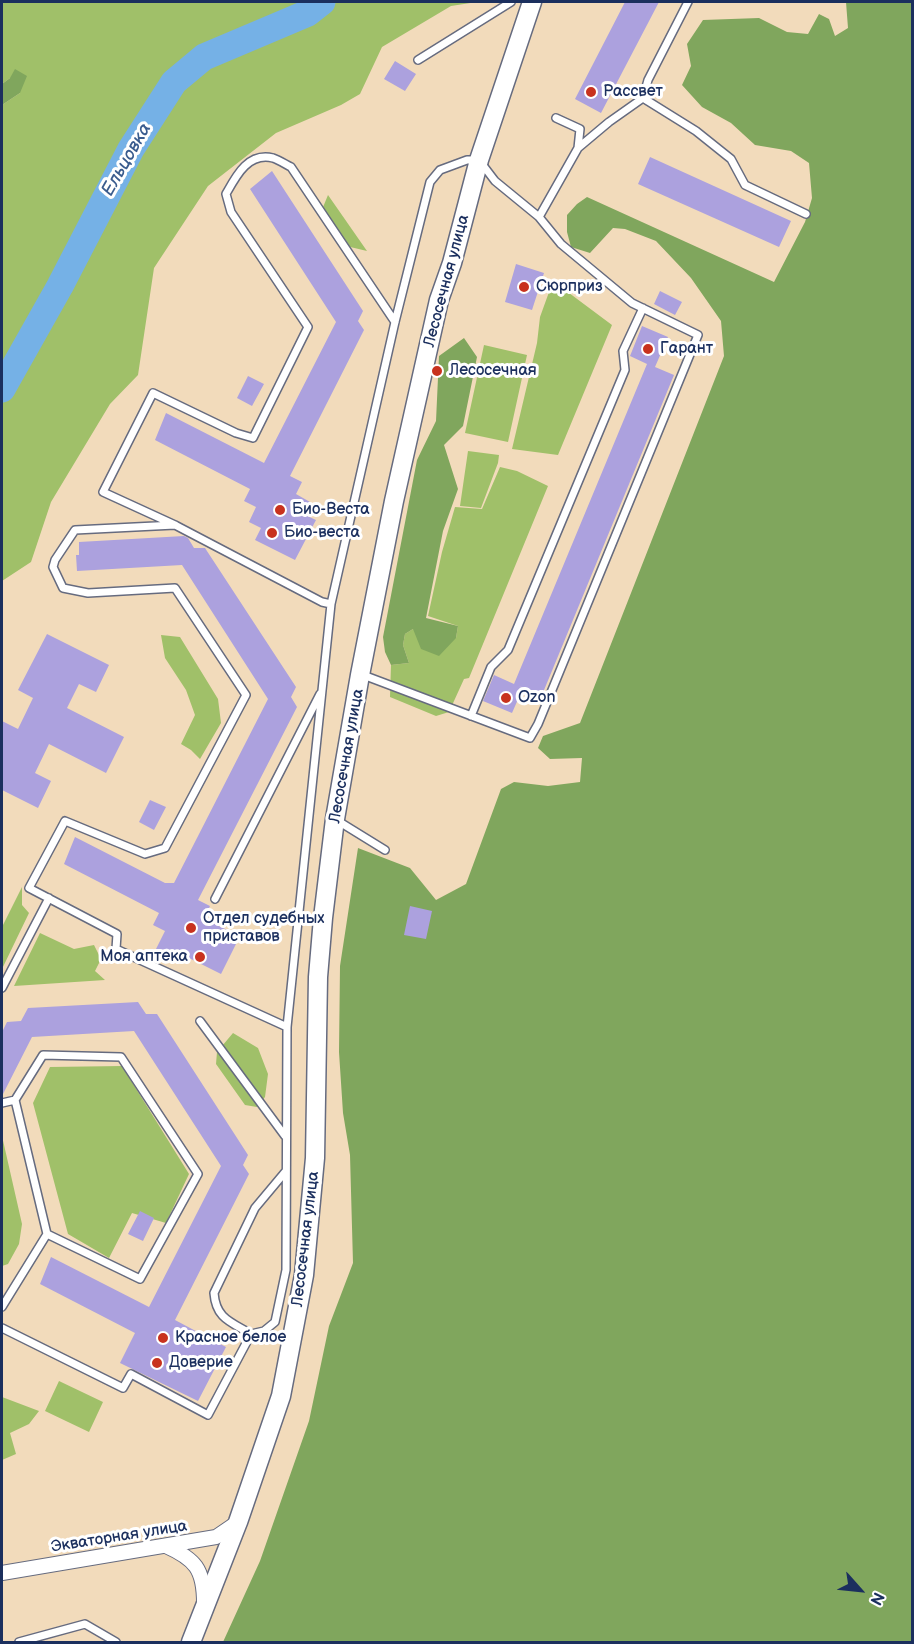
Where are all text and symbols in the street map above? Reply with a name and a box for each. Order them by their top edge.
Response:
place label: Рассвет [603,82,663,102]
marker: Рассвет [584,85,598,99]
water label: Ельцовка [98,120,156,200]
street label: Лесосечная улица [420,213,474,349]
place label: Сюрприз [536,277,603,297]
marker: Сюрприз [517,280,531,294]
place label: Гарант [660,339,713,359]
marker: Гарант [641,342,655,356]
place label: Лесосечная [449,361,537,381]
marker: Лесосечная [430,364,444,378]
place label: Био-Веста [292,500,370,520]
marker: Био-Веста [273,503,287,517]
place label: Био-веста [284,523,360,543]
marker: Био-веста [265,526,279,540]
street label: Лесосечная улица [326,687,368,825]
place label: Ozon [518,688,556,708]
marker: Ozon [499,691,513,705]
place label: Отдел судебных приставов [203,909,324,947]
marker: Отдел судебных приставов [184,921,198,935]
place label: Моя аптека [100,947,188,967]
marker: Моя аптека [193,950,207,964]
street label: Лесосечная улица [288,1170,324,1308]
place label: Красное белое [175,1328,286,1348]
marker: Красное белое [156,1331,170,1345]
place label: Доверие [169,1353,233,1373]
marker: Доверие [150,1356,164,1370]
street label: Экваторная улица [50,1517,188,1557]
north arrow [830,1560,890,1620]
text: N [865,1589,888,1608]

